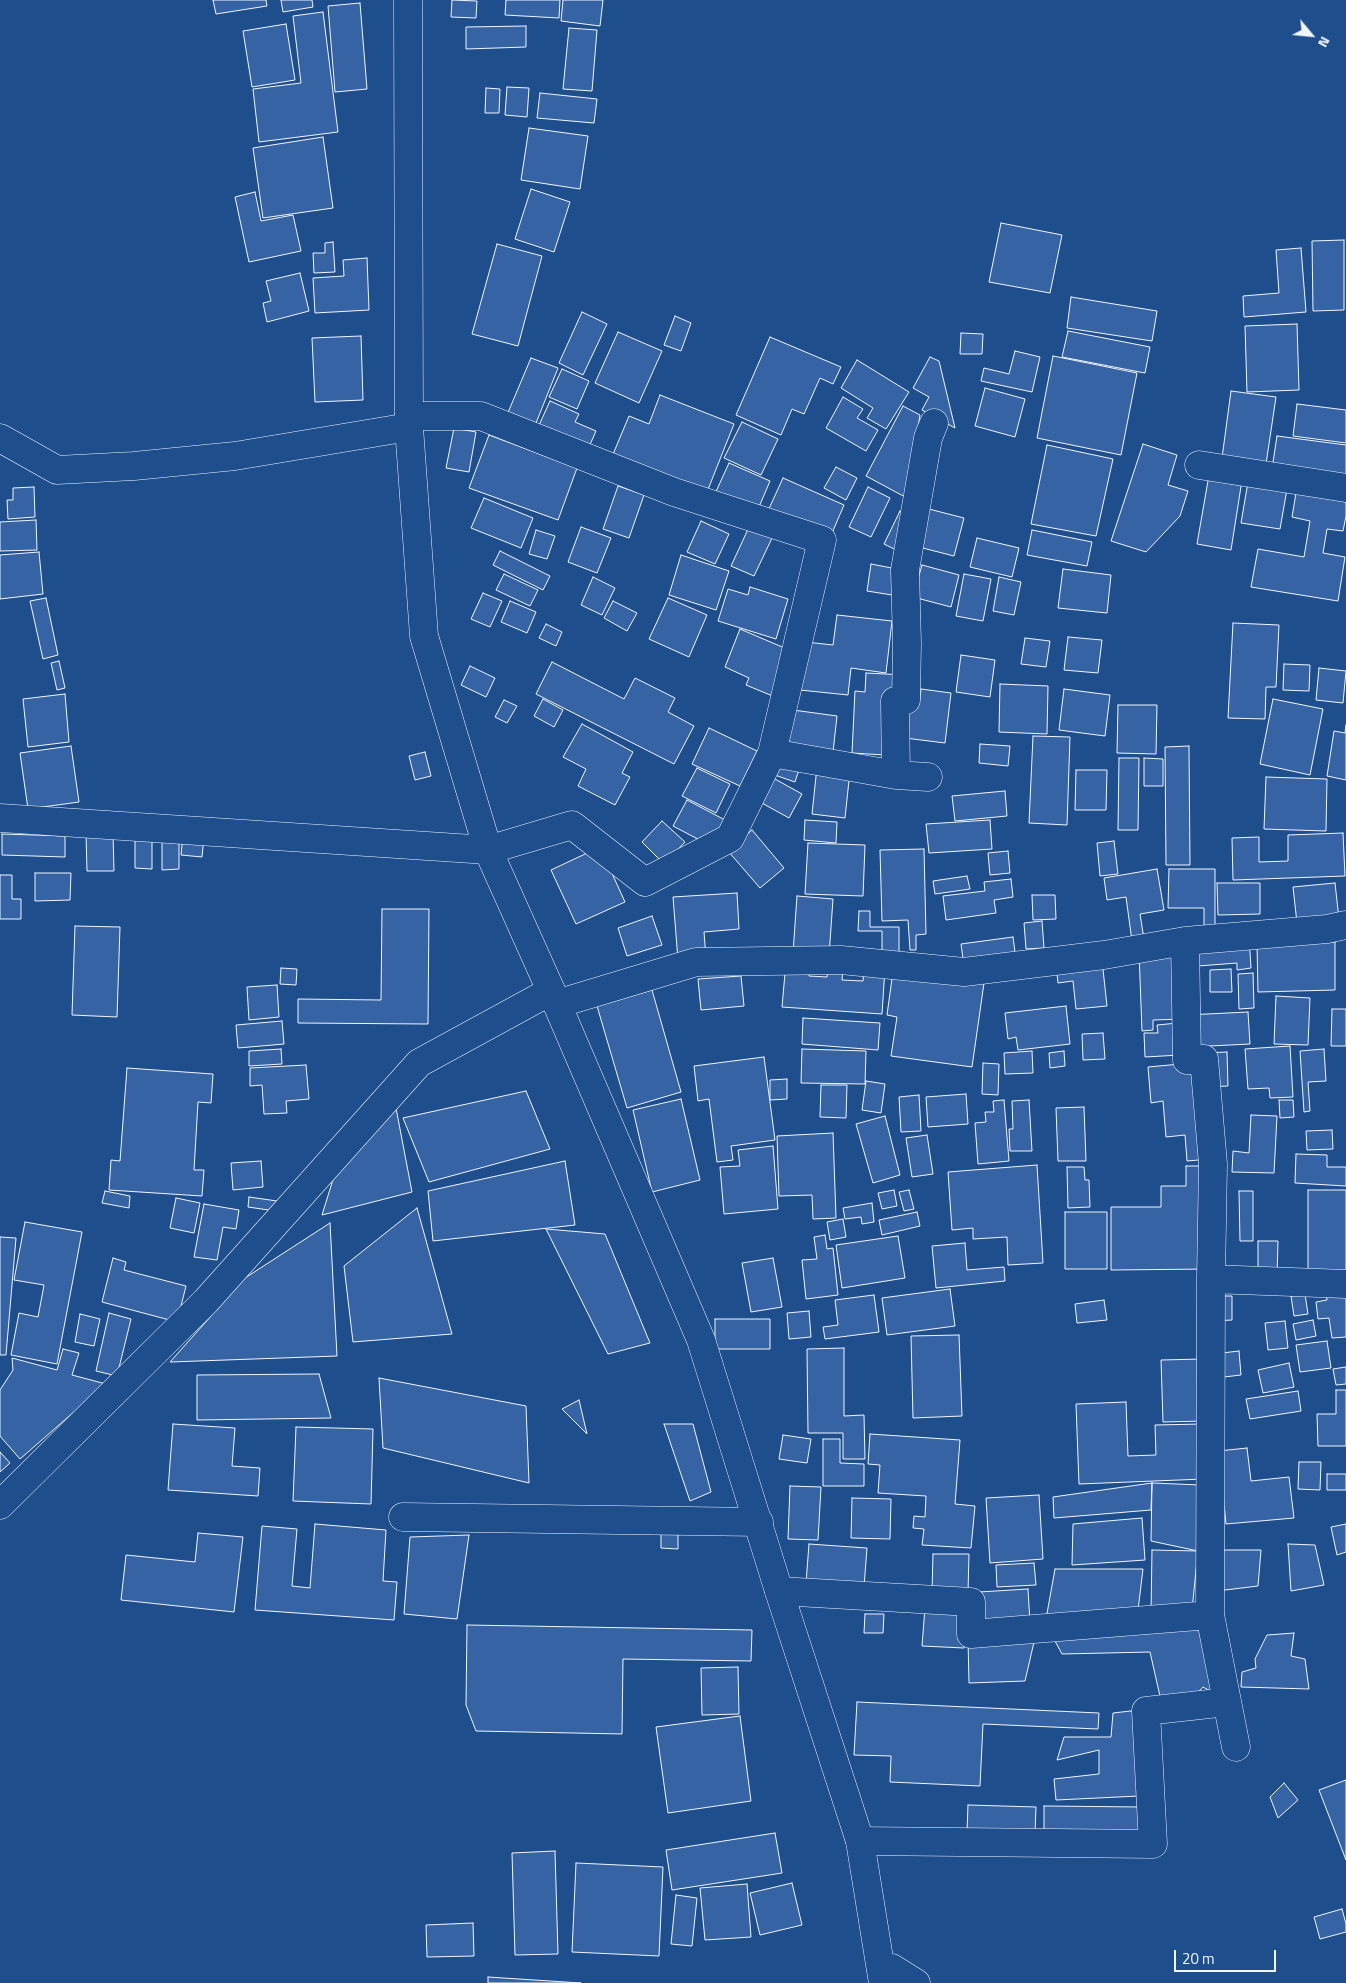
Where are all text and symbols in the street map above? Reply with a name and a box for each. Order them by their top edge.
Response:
north arrow [1286,10,1336,60]
text: N [1313,33,1336,51]
scale bar [1176,1940,1278,1972]
text: 20 m [1182,1947,1215,1970]

